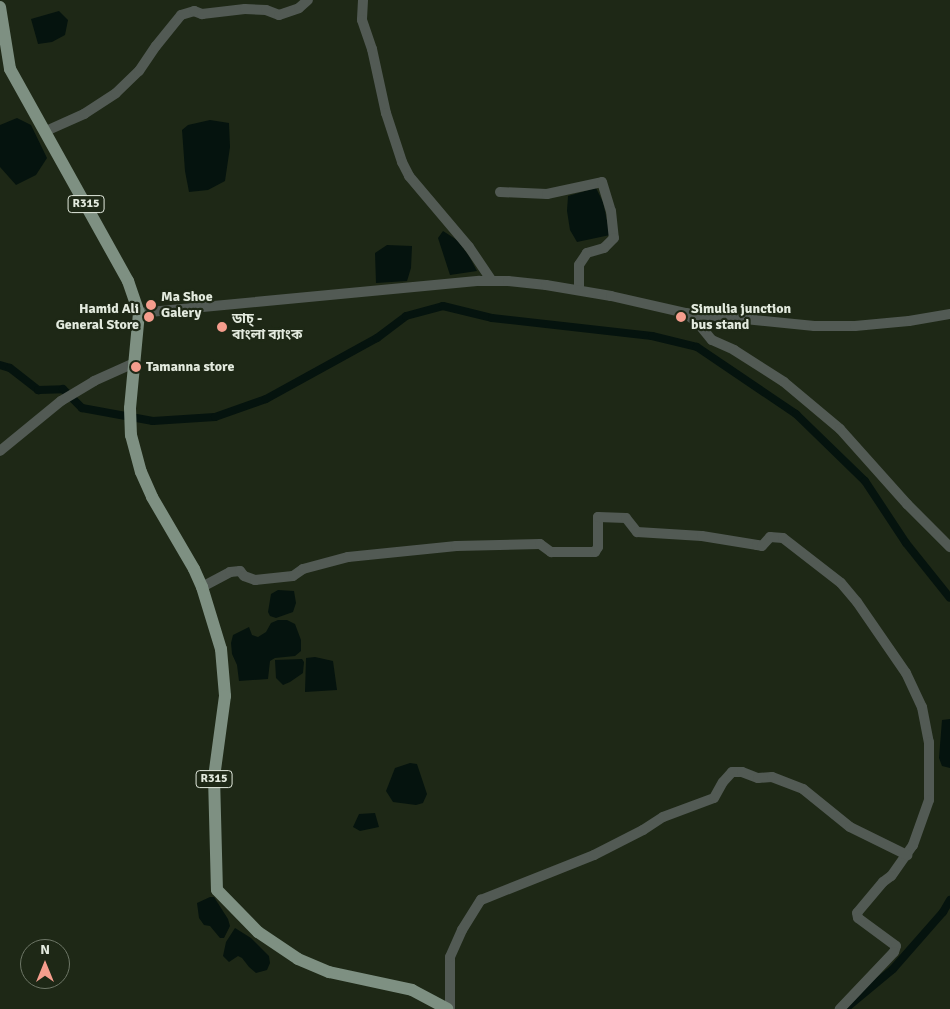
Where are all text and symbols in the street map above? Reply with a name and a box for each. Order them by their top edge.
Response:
road number: R315 [67,194,105,213]
place label: Ma Shoe Galery [161,289,213,322]
marker: Ma Shoe Galery [145,299,157,311]
place label: Hamid Ali General Store [56,301,139,334]
place label: Simulia junction bus stand [691,301,791,334]
marker: Hamid Ali General Store [143,311,155,323]
place label: ডাচ্ - বাংলা ব্যাংক [232,311,302,344]
marker: Simulia junction bus stand [675,311,687,323]
marker: ডাচ্ - বাংলা ব্যাংক [216,321,228,333]
place label: Tamanna store [146,359,234,375]
marker: Tamanna store [130,361,142,373]
road number: R315 [195,770,233,789]
north arrow [20,939,70,989]
text: N [40,941,50,958]

